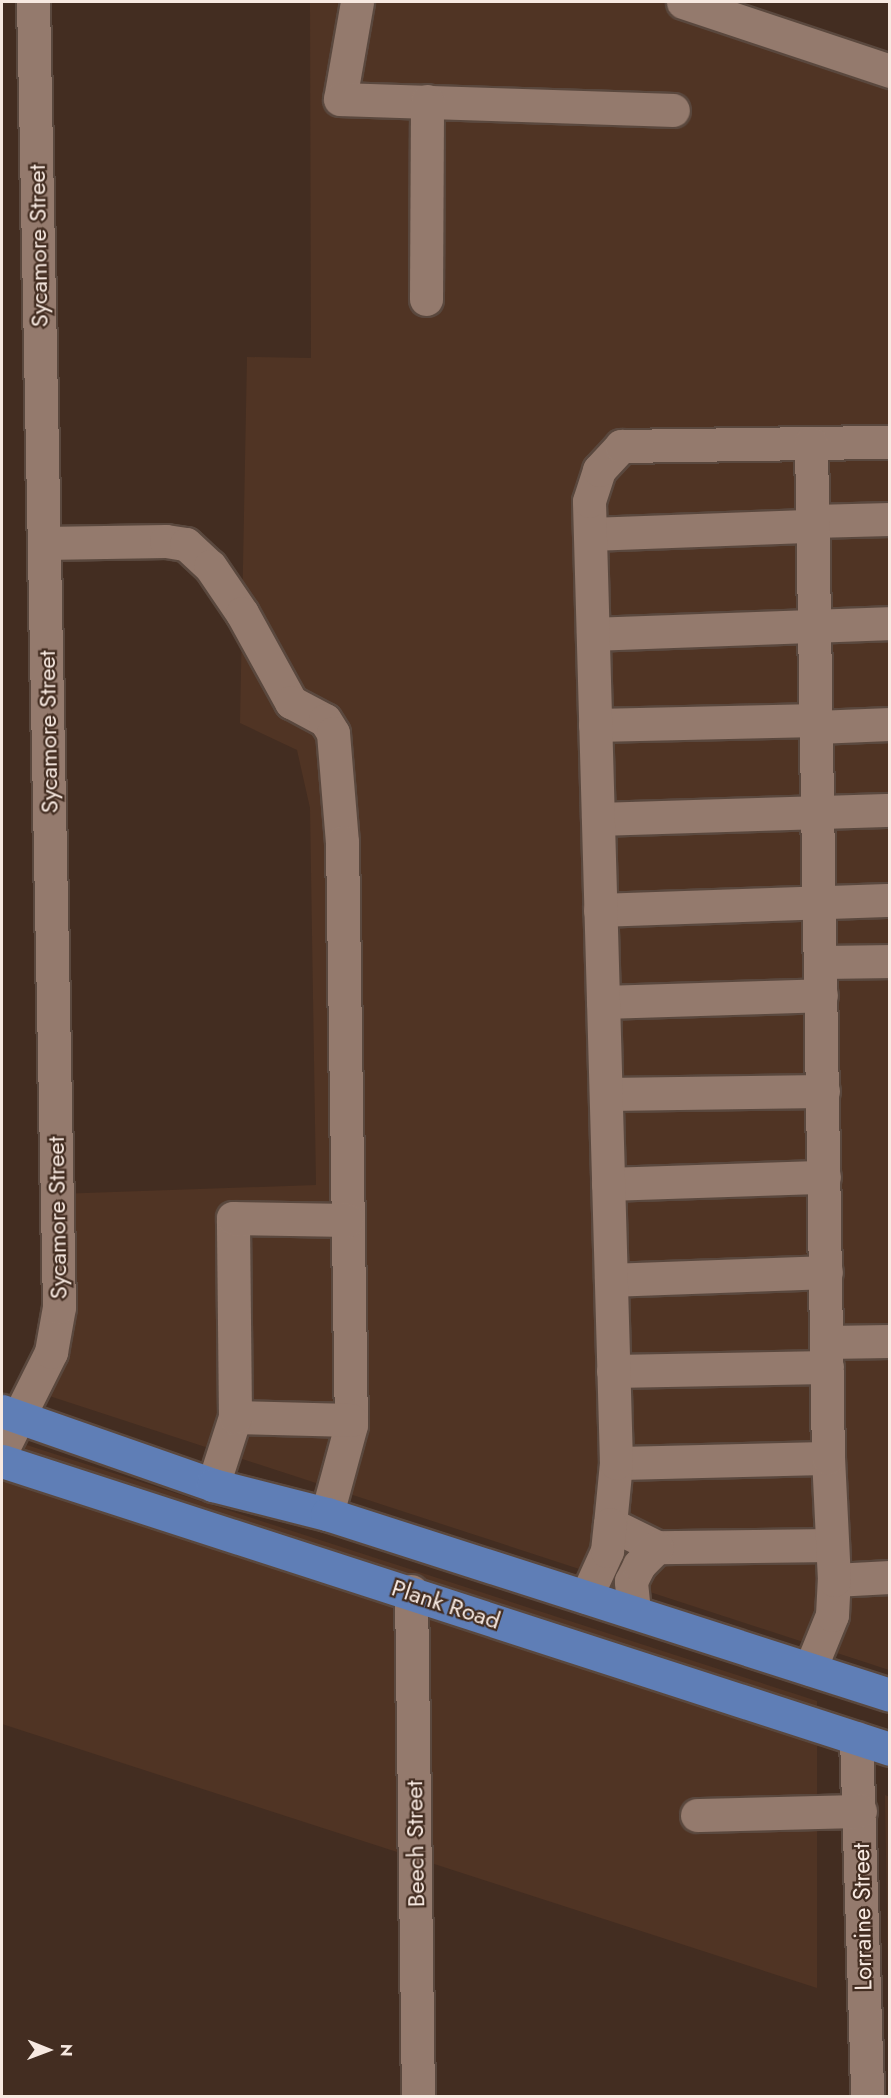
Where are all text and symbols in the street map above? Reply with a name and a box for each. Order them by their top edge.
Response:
street label: Sycamore Street [22,164,54,328]
street label: Sycamore Street [32,650,64,814]
street label: Sycamore Street [41,1136,73,1300]
street label: Plank Road [388,1573,504,1635]
street label: Beech Street [399,1780,431,1908]
street label: Lorraine Street [846,1843,878,1991]
north arrow [18,2020,78,2080]
text: N [55,2044,78,2057]

